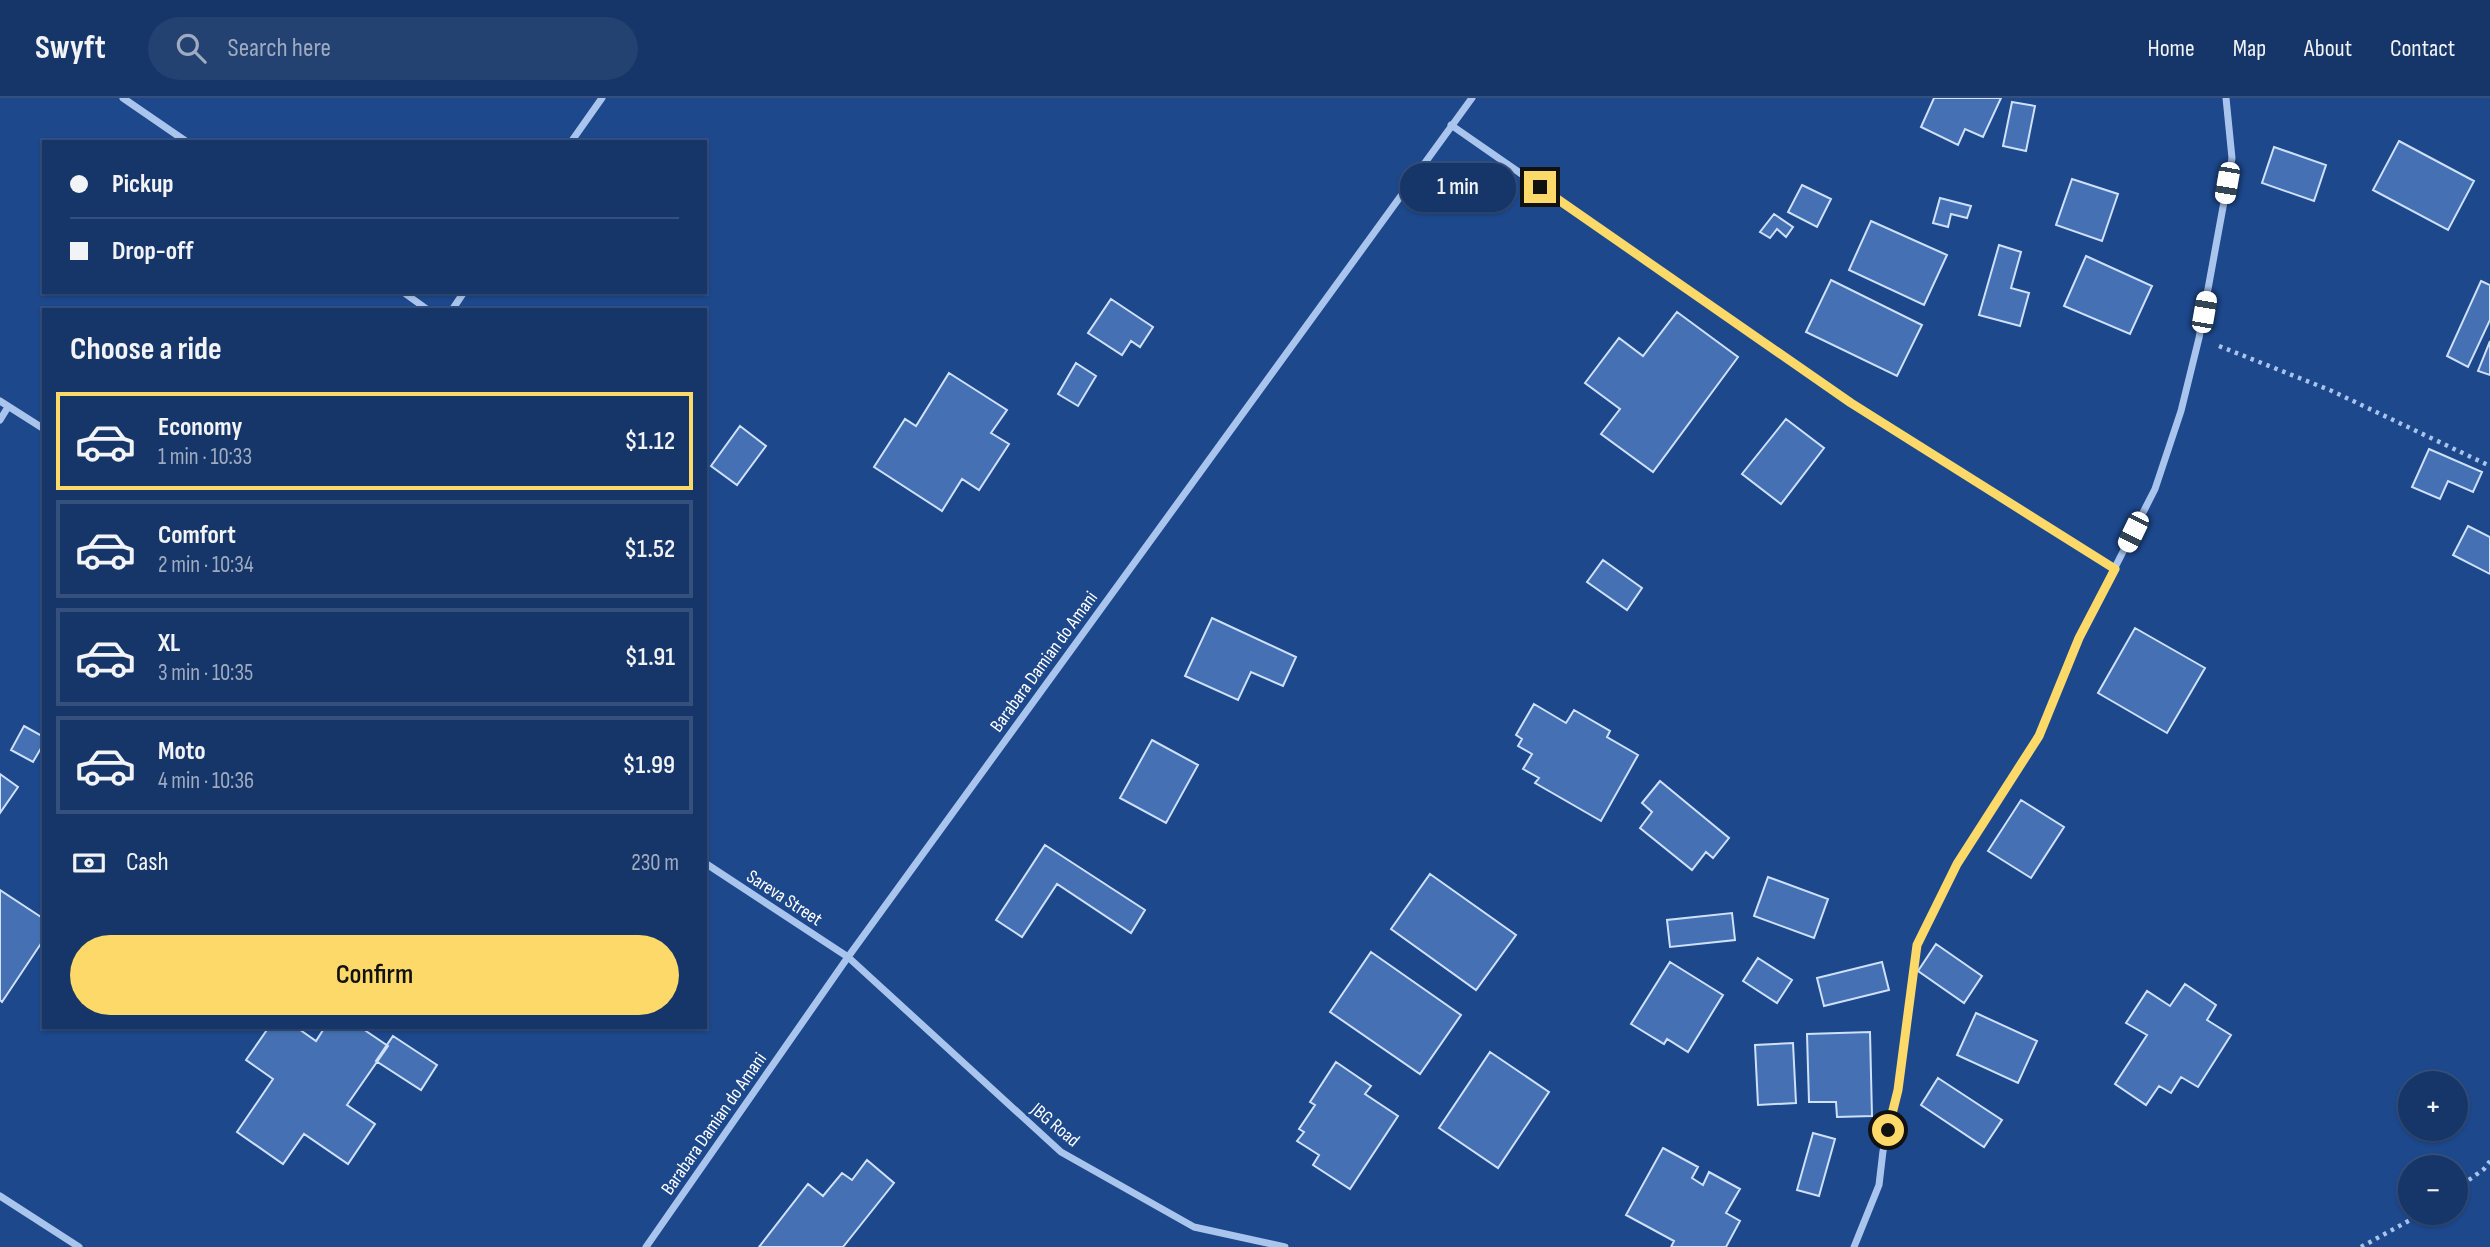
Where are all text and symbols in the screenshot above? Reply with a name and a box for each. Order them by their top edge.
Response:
search box [148,17,638,80]
text: Swyft [35,28,106,68]
icon: search [172,29,210,67]
text: Search here [228,33,331,64]
text: Home [2147,34,2195,63]
text: Map [2233,34,2266,63]
text: About [2304,34,2352,63]
text: Contact [2390,34,2455,63]
car [2214,160,2241,206]
callout: 1 min [1400,162,1516,212]
text: Pickup [112,169,174,200]
route end [1524,171,1556,203]
text: 1 min [1437,173,1479,201]
text: Drop-off [112,236,193,267]
car [2191,289,2218,335]
text: Choose a ride [70,330,222,369]
icon: car [74,410,137,473]
text: Economy [158,412,242,443]
text: $1.12 [625,426,675,457]
text: 1 min · 10:33 [158,443,252,471]
car [2115,509,2152,555]
icon: car [74,518,137,581]
text: Comfort [158,520,236,551]
text: $1.52 [624,534,675,565]
text: 2 min · 10:34 [158,551,254,579]
street label: Barabara Damian do Amani [985,587,1103,737]
icon: car [74,626,137,689]
text: XL [158,628,180,659]
text: $1.91 [625,642,675,673]
text: 3 min · 10:35 [158,659,253,687]
icon: car [74,734,137,797]
text: Moto [158,736,206,767]
text: $1.99 [622,750,675,781]
text: 4 min · 10:36 [158,767,254,795]
icon: cash [70,844,108,882]
text: Cash [126,847,169,878]
text: 230 m [631,849,679,877]
street label: Sareva Street [742,865,827,931]
button: Confirm [70,935,679,1015]
street label: Barabara Damian do Amani [657,1048,772,1199]
map controls [2398,1071,2468,1225]
button: + [2398,1071,2468,1141]
street label: JBG Road [1025,1098,1084,1152]
route start [1872,1114,1904,1146]
button: − [2398,1155,2468,1225]

